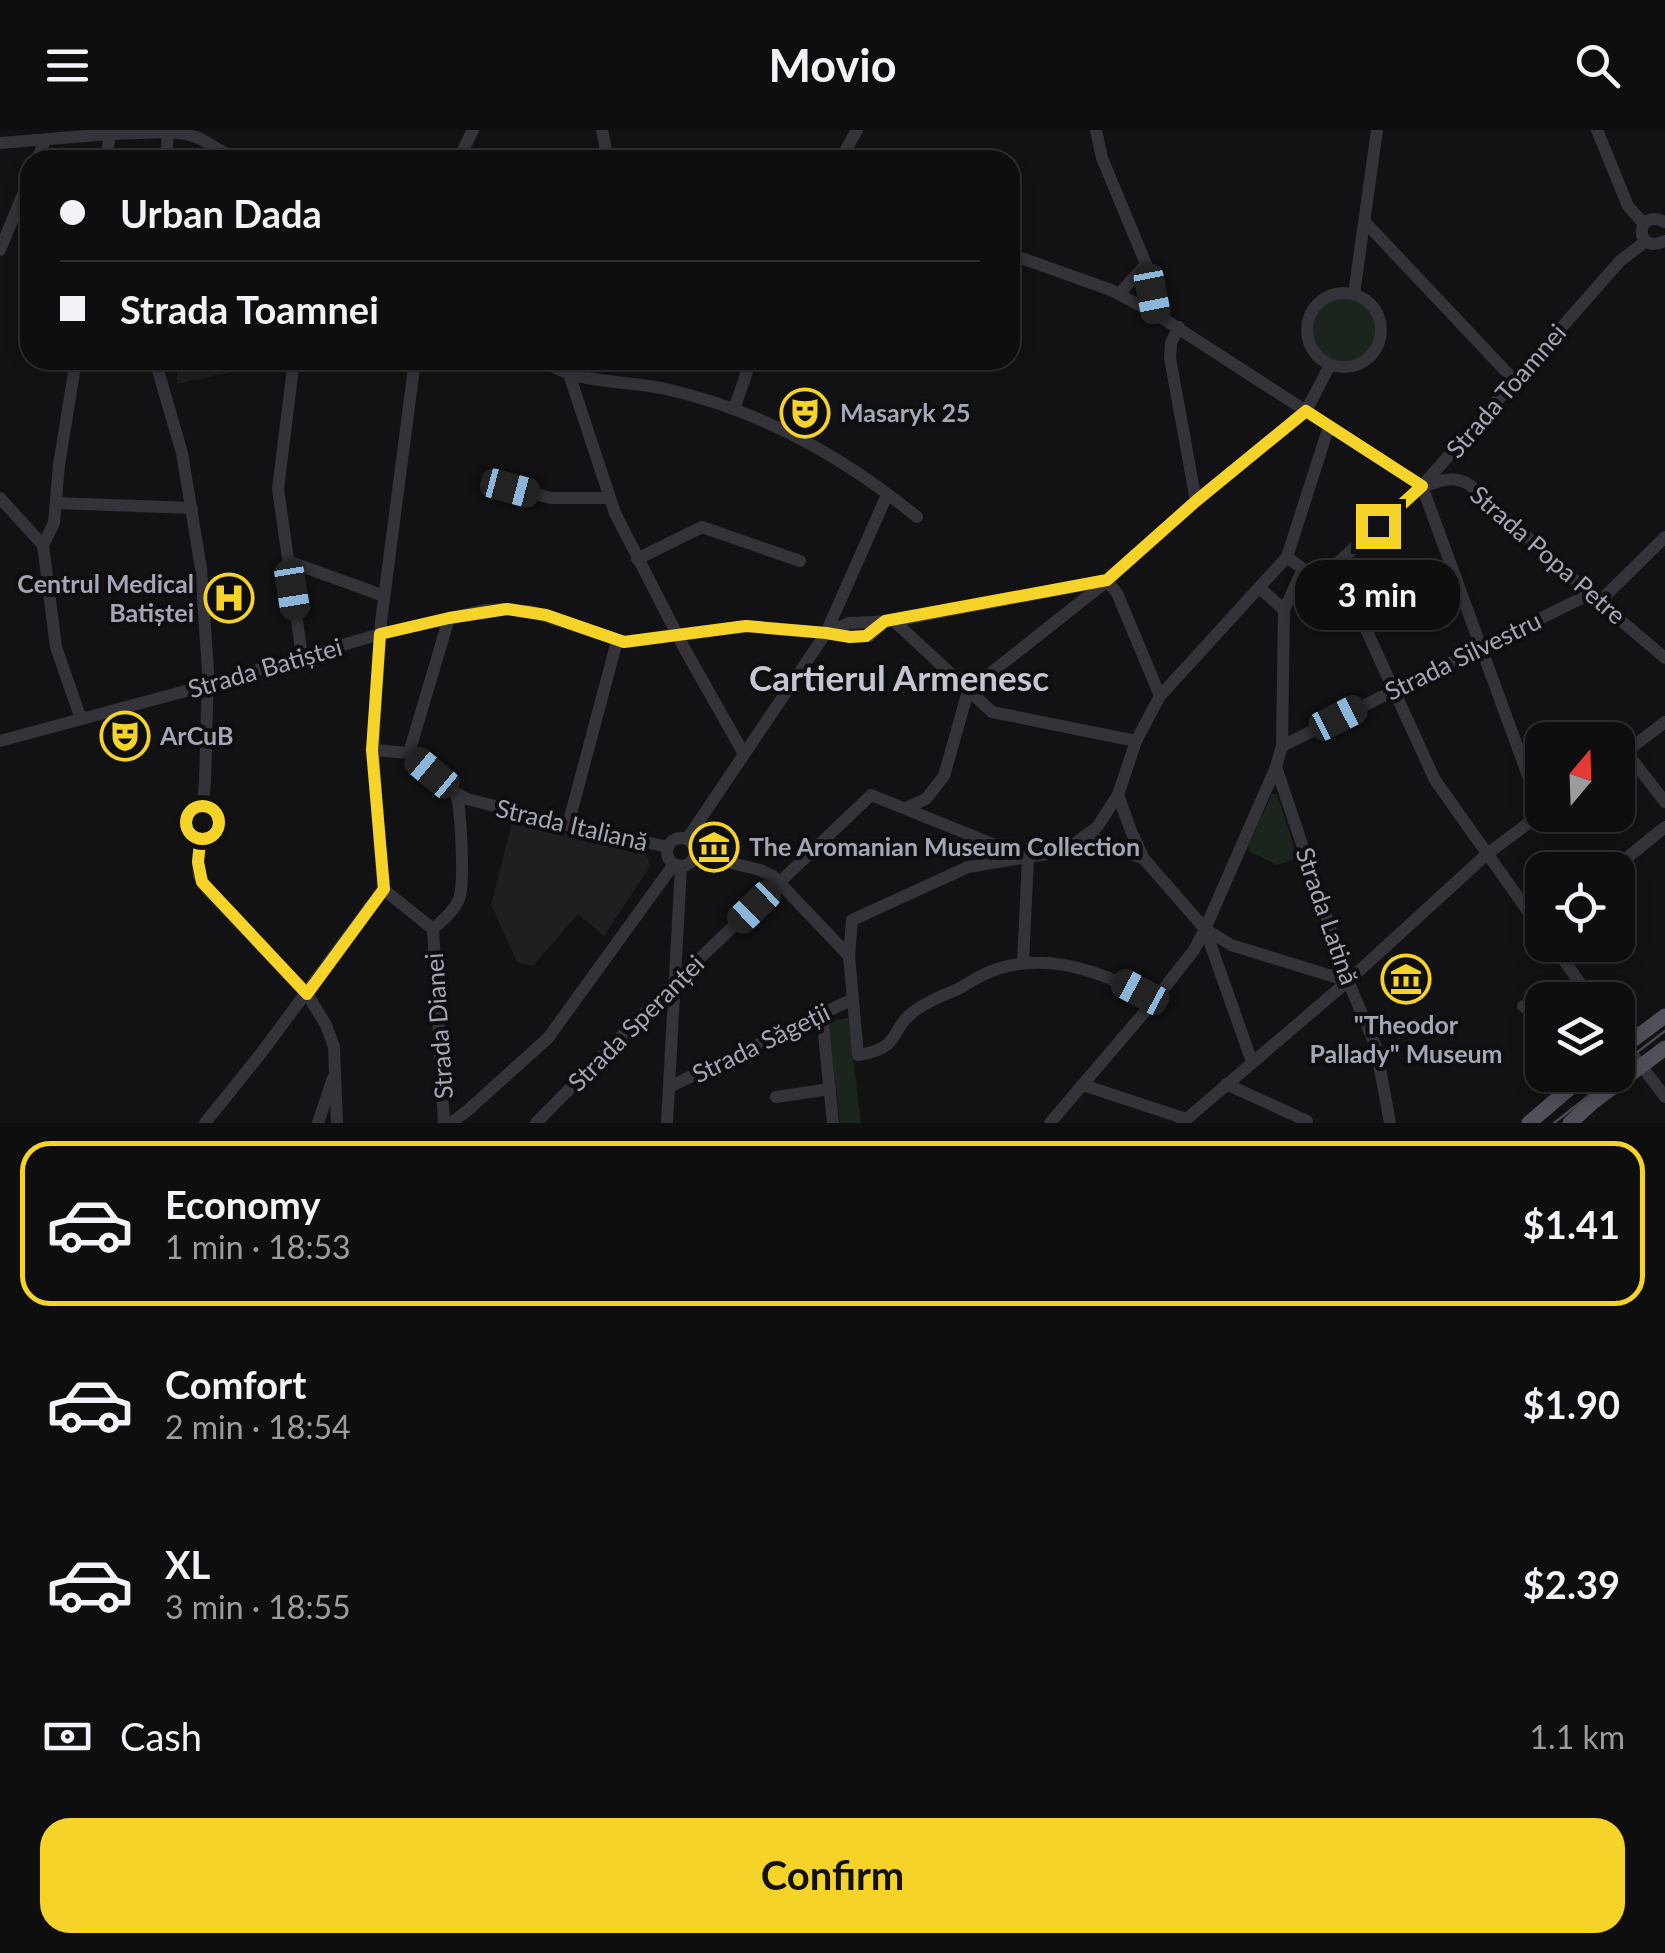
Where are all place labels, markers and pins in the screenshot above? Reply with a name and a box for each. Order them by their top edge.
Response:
theatre icon: Masaryk 25 [779,387,831,439]
place label: Masaryk 25 [840,397,971,427]
place label: Centrul Medical Batiștei [17,568,194,627]
hospital icon: Centrul Medical Batiștei [203,572,255,624]
theatre icon: ArCuB [99,710,151,762]
place label: ArCuB [159,720,233,750]
museum icon: The Aromanian Museum Collection [688,821,740,873]
place label: The Aromanian Museum Collection [749,831,1140,861]
museum icon: "Theodor Pallady" Museum [1380,953,1432,1005]
place label: "Theodor Pallady" Museum [1309,1009,1503,1068]

